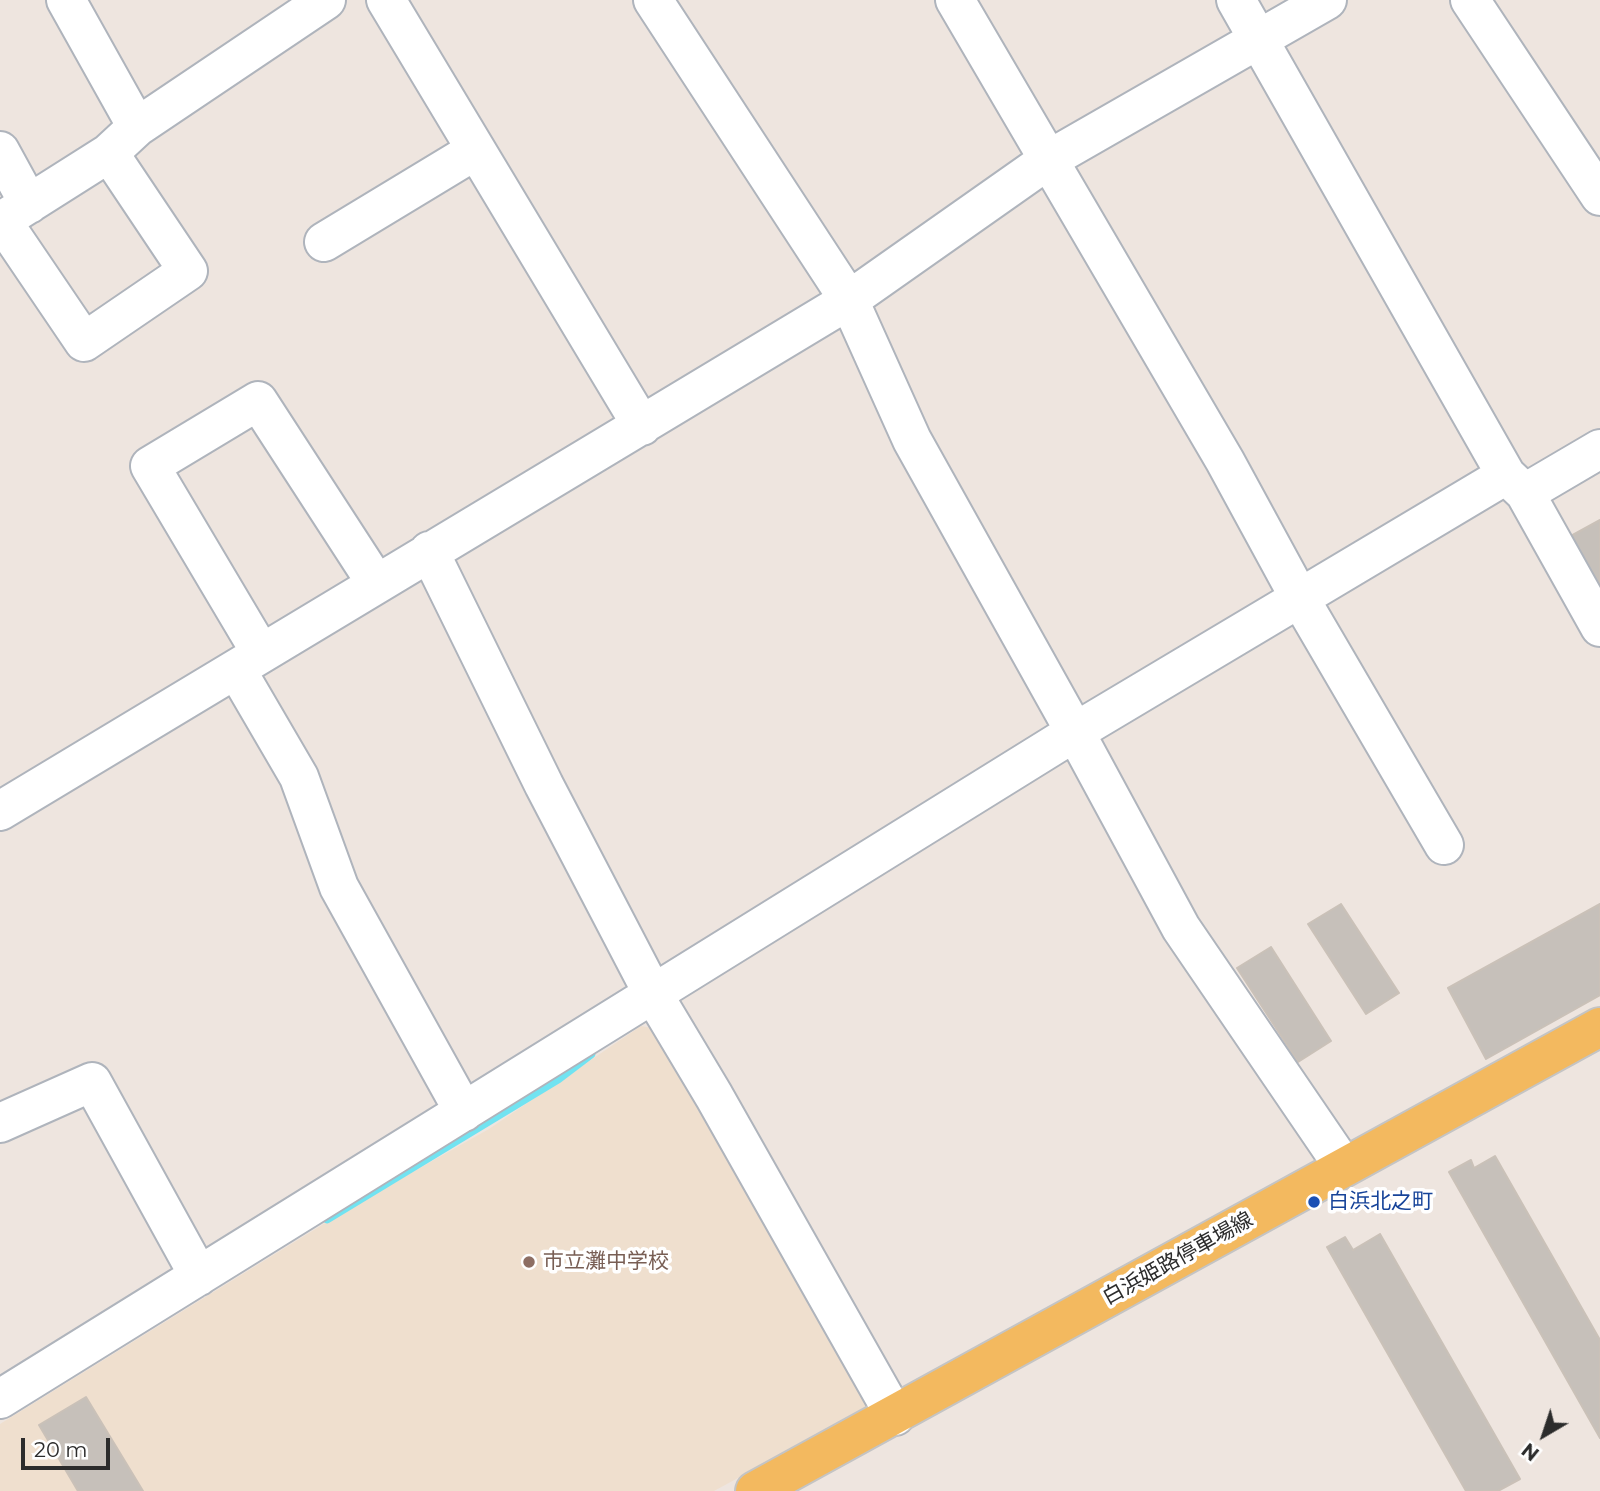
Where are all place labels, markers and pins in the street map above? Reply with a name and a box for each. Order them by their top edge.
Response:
place label: 白浜北之町 [1328,1189,1433,1215]
marker: 白浜北之町 [1306,1194,1322,1210]
place label: 市立灘中学校 [543,1249,669,1275]
marker: 市立灘中学校 [521,1254,537,1270]

